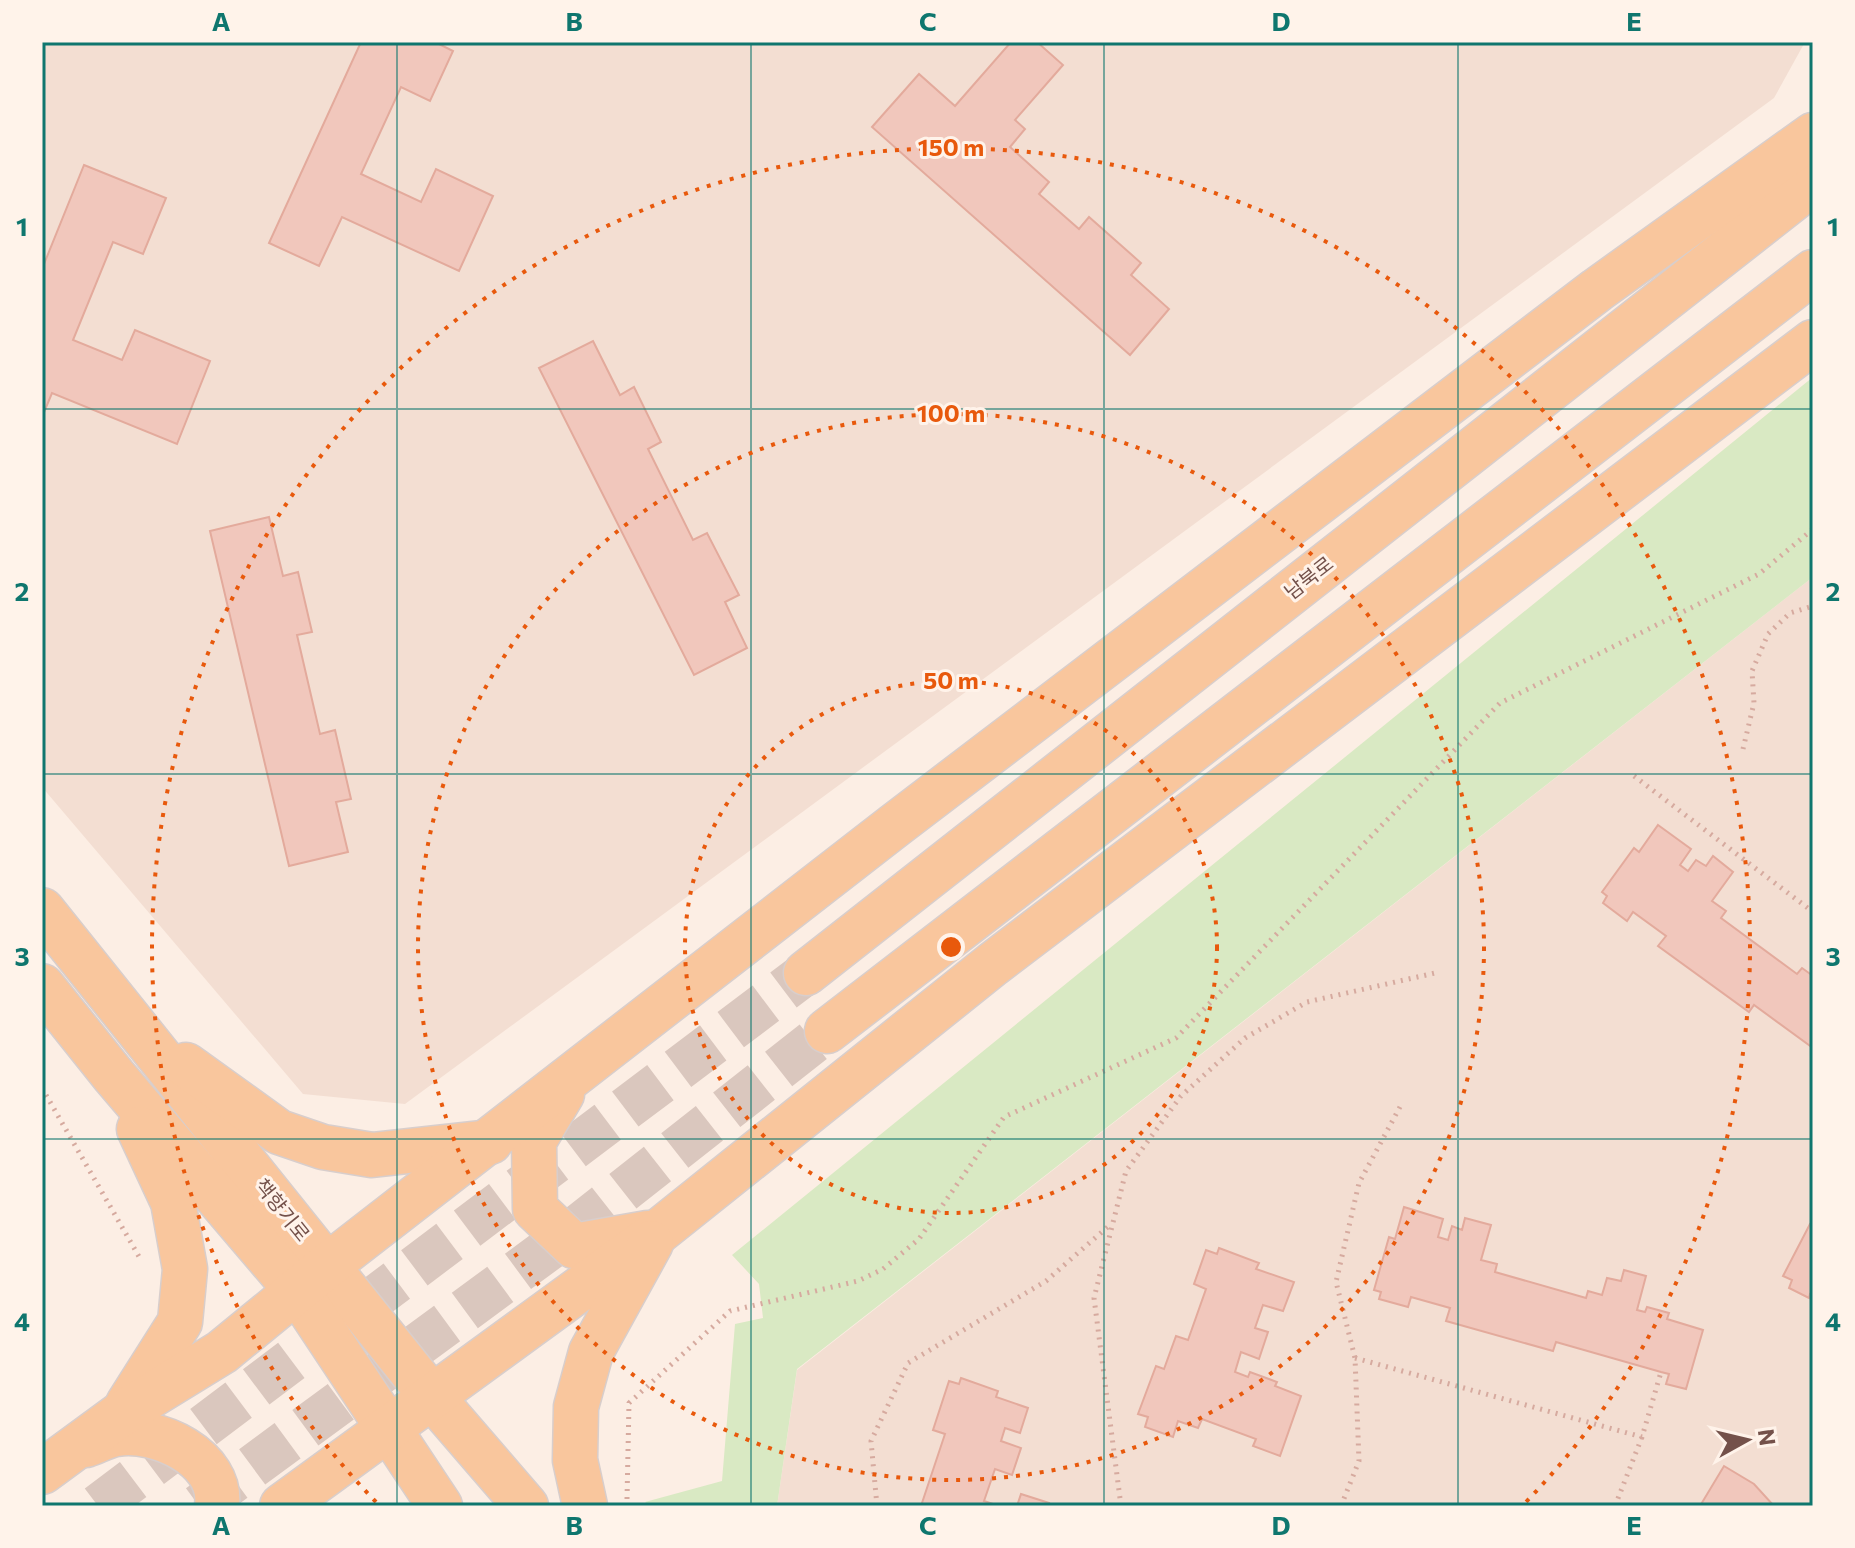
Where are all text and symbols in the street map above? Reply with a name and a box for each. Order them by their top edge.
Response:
text: A [212,5,231,36]
text: B [565,5,583,36]
text: C [919,5,937,36]
text: D [1271,5,1291,36]
text: E [1626,5,1642,36]
text: 150 m [918,132,984,161]
text: 1 [16,210,28,241]
text: 1 [1827,210,1839,241]
text: 100 m [917,398,985,427]
street label: 남북로 [1279,551,1338,604]
text: 2 [15,575,29,606]
text: 2 [1826,575,1840,606]
text: 50 m [923,665,979,694]
centre of rings [937,933,965,961]
text: 3 [14,940,30,971]
text: 3 [1825,940,1841,971]
street label: 책향기로 [250,1173,315,1246]
text: 4 [14,1305,30,1336]
text: 4 [1825,1305,1841,1336]
north arrow [1707,1400,1787,1480]
text: N [1753,1427,1782,1447]
text: A [212,1509,231,1540]
text: B [565,1509,583,1540]
text: C [919,1509,937,1540]
text: D [1271,1509,1291,1540]
text: E [1626,1509,1642,1540]

